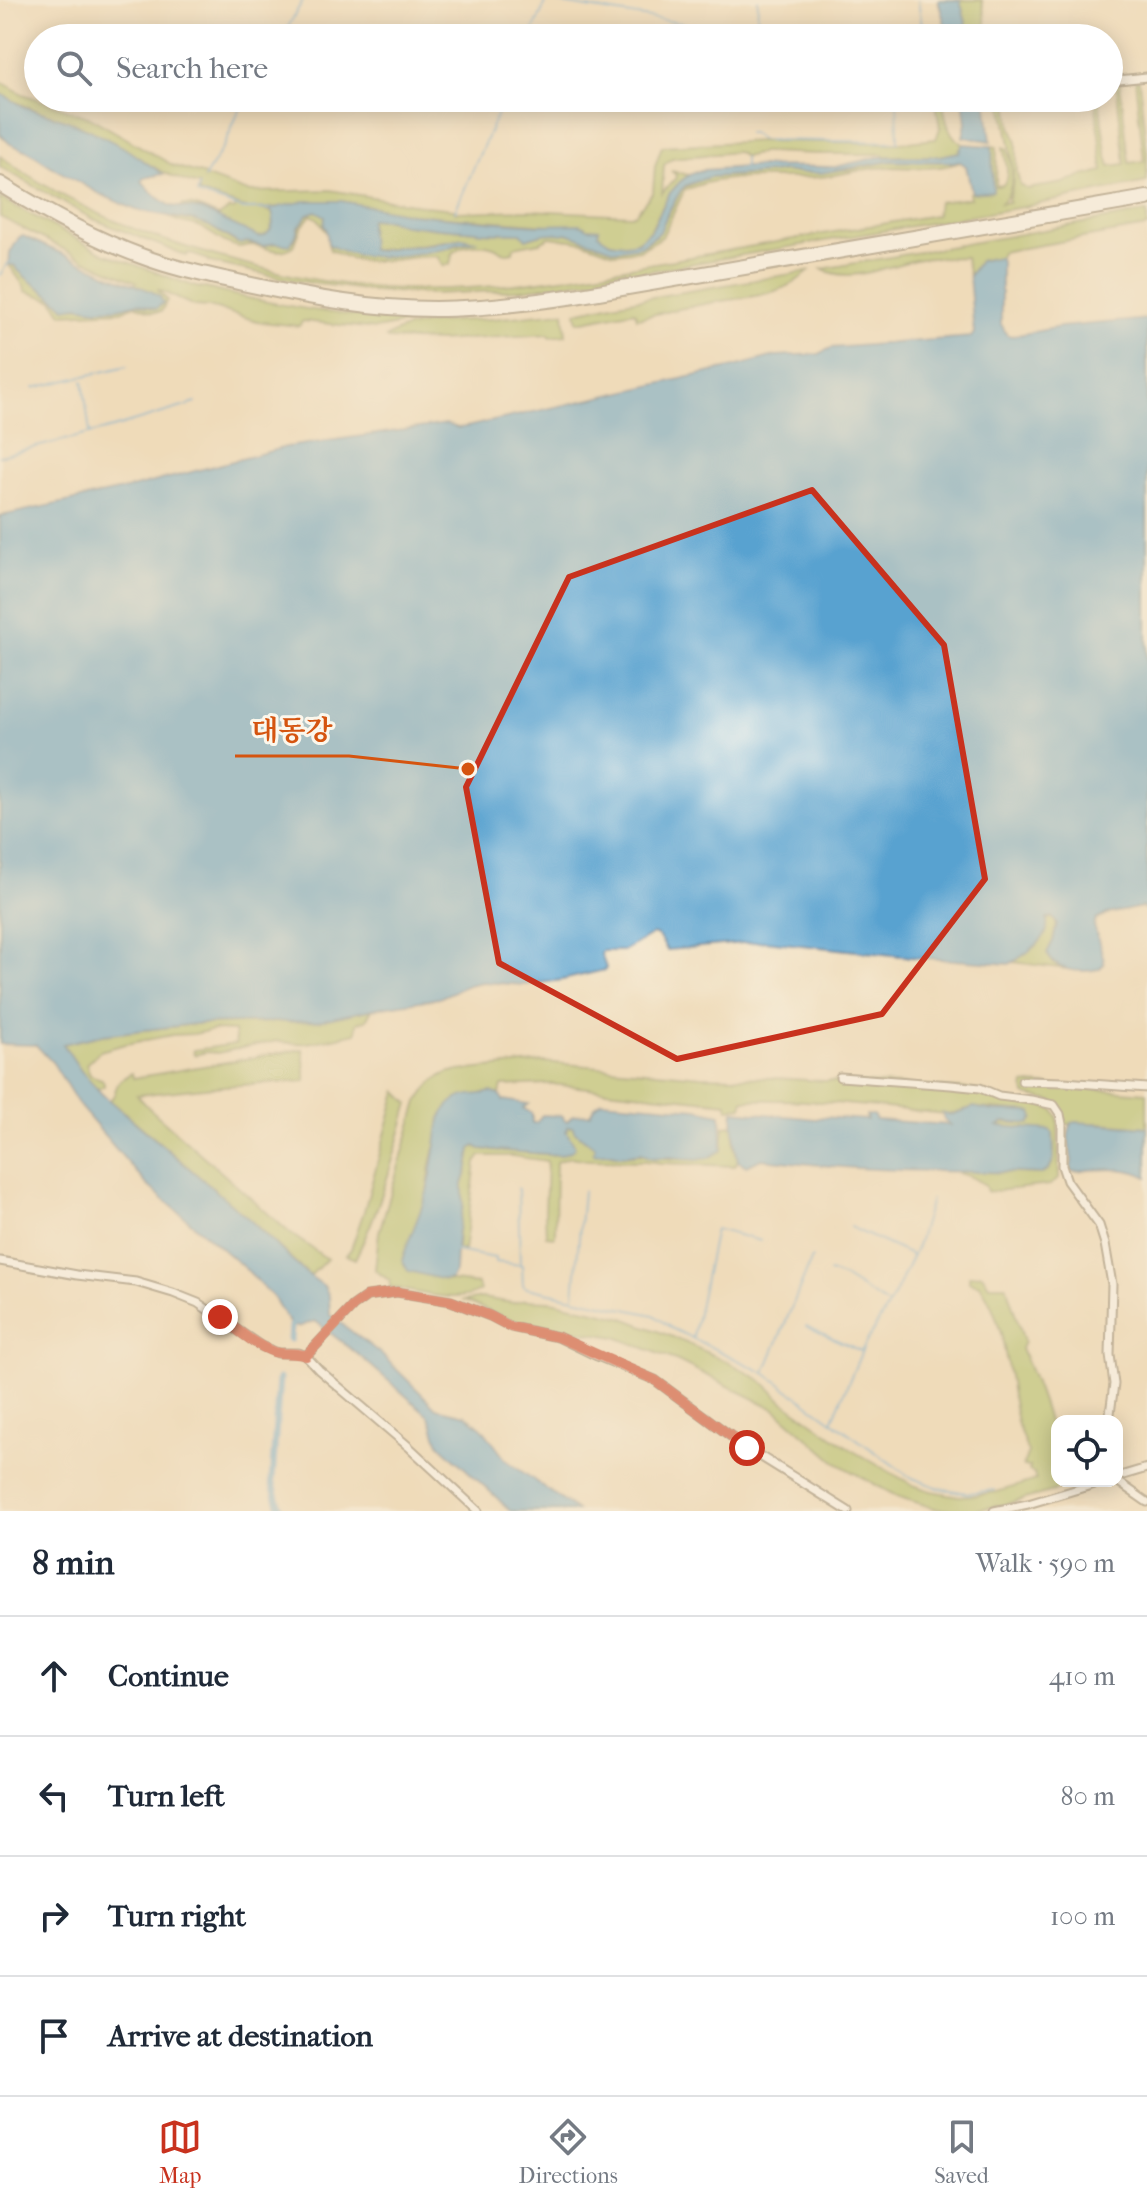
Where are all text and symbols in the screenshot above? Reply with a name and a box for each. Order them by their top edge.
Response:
search box [24,24,1123,112]
icon: search [52,46,96,90]
text: Search here [116,51,268,86]
callout: 대동강 [235,704,349,756]
text: 대동강 [251,714,334,747]
route end [202,1299,238,1335]
map controls [1051,1415,1123,1487]
button: locate [1051,1415,1123,1487]
route start [729,1430,765,1466]
text: 8 min [32,1543,114,1583]
text: Walk · 590 m [976,1548,1115,1579]
icon: ahead [32,1654,76,1698]
text: Continue [108,1659,229,1694]
text: 410 m [1049,1661,1115,1692]
icon: left [32,1774,76,1818]
text: Turn left [108,1779,225,1814]
text: 80 m [1060,1781,1115,1812]
icon: right [32,1894,76,1938]
text: Turn right [108,1899,246,1934]
text: 100 m [1050,1901,1115,1932]
icon: arrive [32,2014,76,2058]
text: Arrive at destination [108,2019,373,2054]
tab: Map [158,2115,202,2189]
tab: Directions [519,2115,618,2189]
tab: Saved [934,2115,989,2189]

